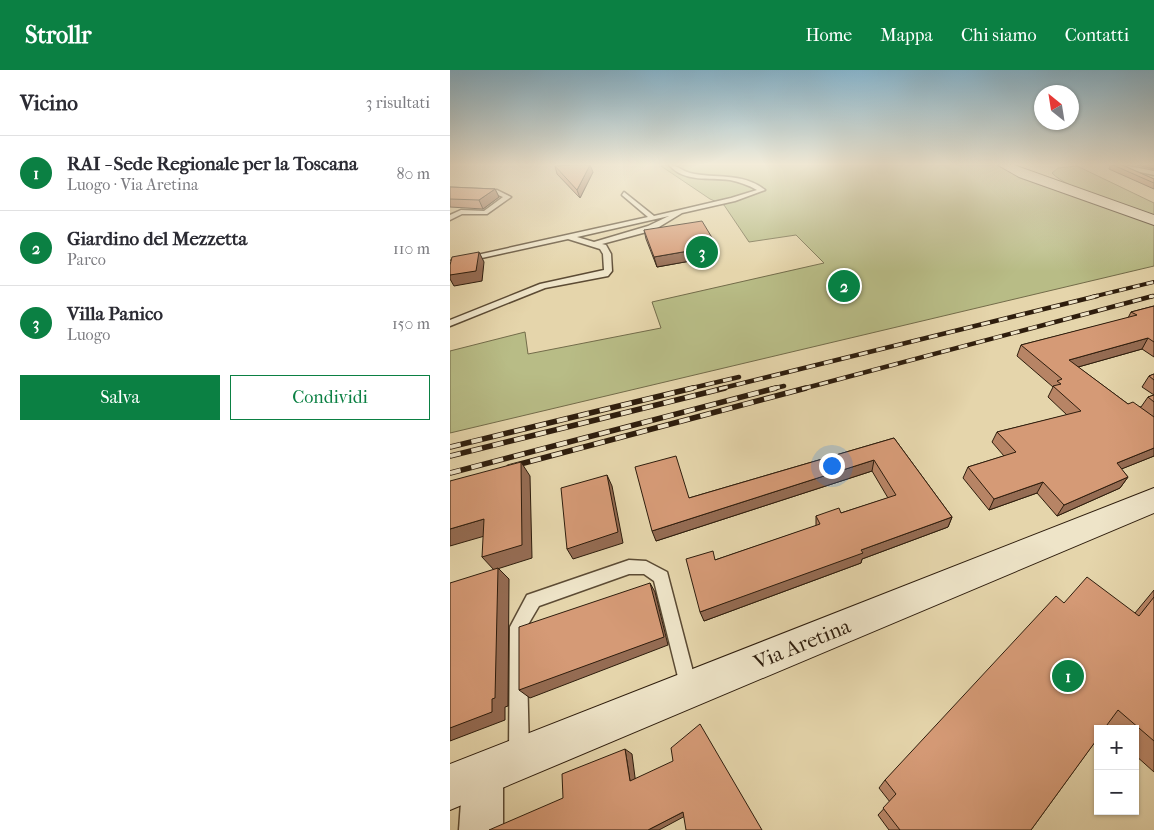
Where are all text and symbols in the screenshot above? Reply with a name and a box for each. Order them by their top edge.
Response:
text: Strollr [25,21,92,49]
text: Home [805,25,852,46]
text: Mappa [880,25,933,46]
text: Chi siamo [961,25,1037,46]
text: Contatti [1065,25,1129,46]
north arrow [1034,85,1079,130]
text: Vicino [20,91,78,115]
text: 3 risultati [366,93,430,112]
text: RAI - Sede Regionale per la Toscana [67,153,358,175]
text: 1 [33,164,39,183]
text: 80 m [396,164,430,183]
text: Luogo · Via Aretina [67,175,198,194]
text: Giardino del Mezzetta [67,228,247,250]
pin: 3 [686,233,718,271]
text: 2 [32,239,40,258]
text: 110 m [393,239,430,258]
text: Parco [67,250,106,269]
pin: 2 [828,267,860,305]
text: Villa Panico [67,303,163,325]
text: 3 [33,314,39,333]
text: 150 m [392,314,430,333]
text: Luogo [67,325,110,344]
button: Salva [20,375,220,420]
button: Condividi [230,375,430,420]
your location [819,453,845,479]
street label: Via Aretina [749,614,854,675]
pin: 1 [1052,657,1084,695]
map controls [1094,725,1139,815]
button: + [1094,725,1139,770]
button: − [1094,770,1139,815]

